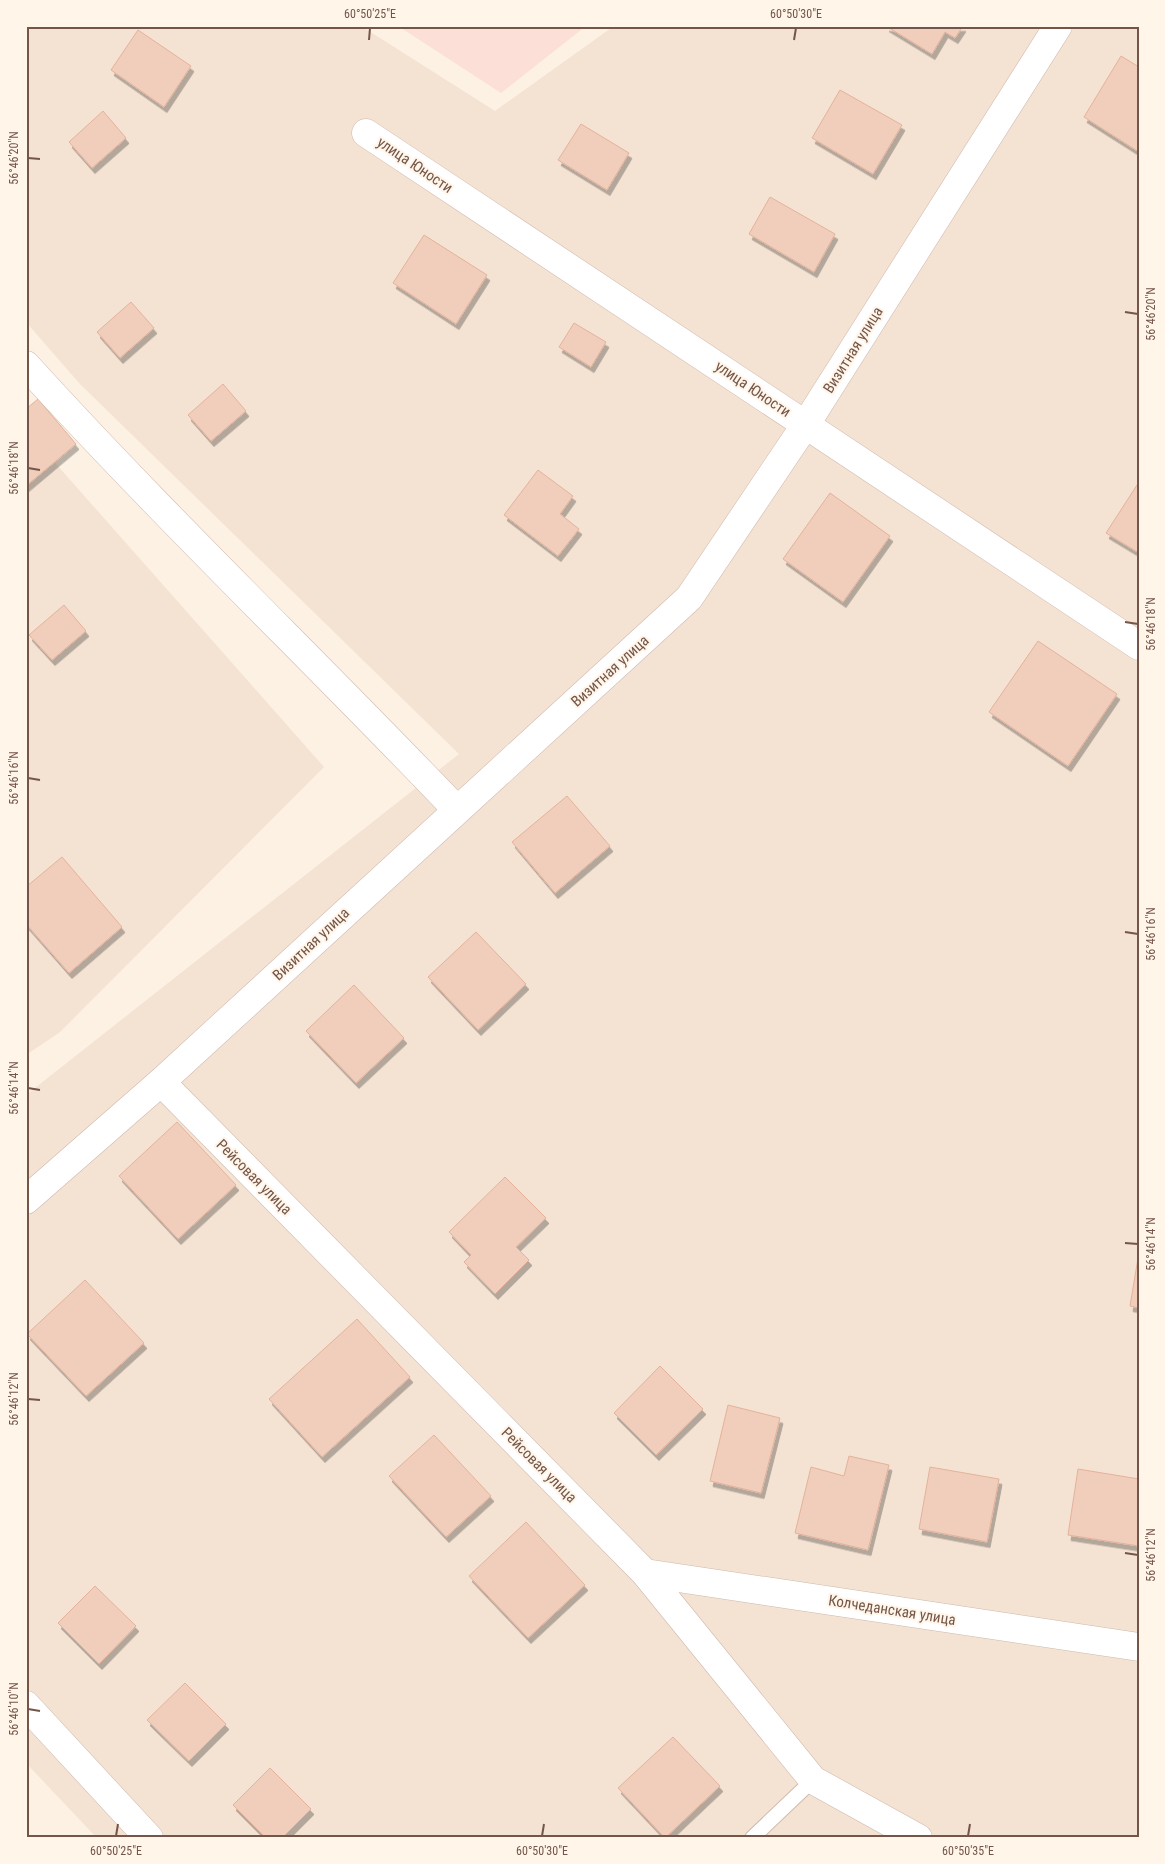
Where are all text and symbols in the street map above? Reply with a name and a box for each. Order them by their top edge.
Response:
text: 60°50'25"E [344,7,396,21]
text: 60°50'30"E [770,7,822,21]
text: 56°46'20"N [7,131,21,185]
street label: улица Юности [374,133,456,197]
text: 56°46'20"N [1144,287,1158,341]
street label: Визитная улица [819,304,887,396]
street label: улица Юности [712,357,794,421]
text: 56°46'18"N [7,441,21,495]
text: 56°46'18"N [1144,597,1158,651]
street label: Визитная улица [567,631,653,711]
text: 56°46'16"N [7,751,21,805]
street label: Визитная улица [269,904,353,984]
text: 56°46'16"N [1144,907,1158,961]
text: 56°46'14"N [7,1061,21,1115]
street label: Рейсовая улица [213,1136,295,1218]
text: 56°46'14"N [1144,1217,1158,1271]
text: 56°46'12"N [7,1372,21,1426]
street label: Рейсовая улица [498,1424,580,1506]
text: 56°46'12"N [1144,1528,1158,1582]
street label: Колчеданская улица [827,1591,957,1629]
text: 56°46'10"N [7,1682,21,1736]
text: 60°50'25"E [90,1844,142,1858]
text: 60°50'30"E [516,1844,568,1858]
text: 60°50'35"E [942,1844,994,1858]

